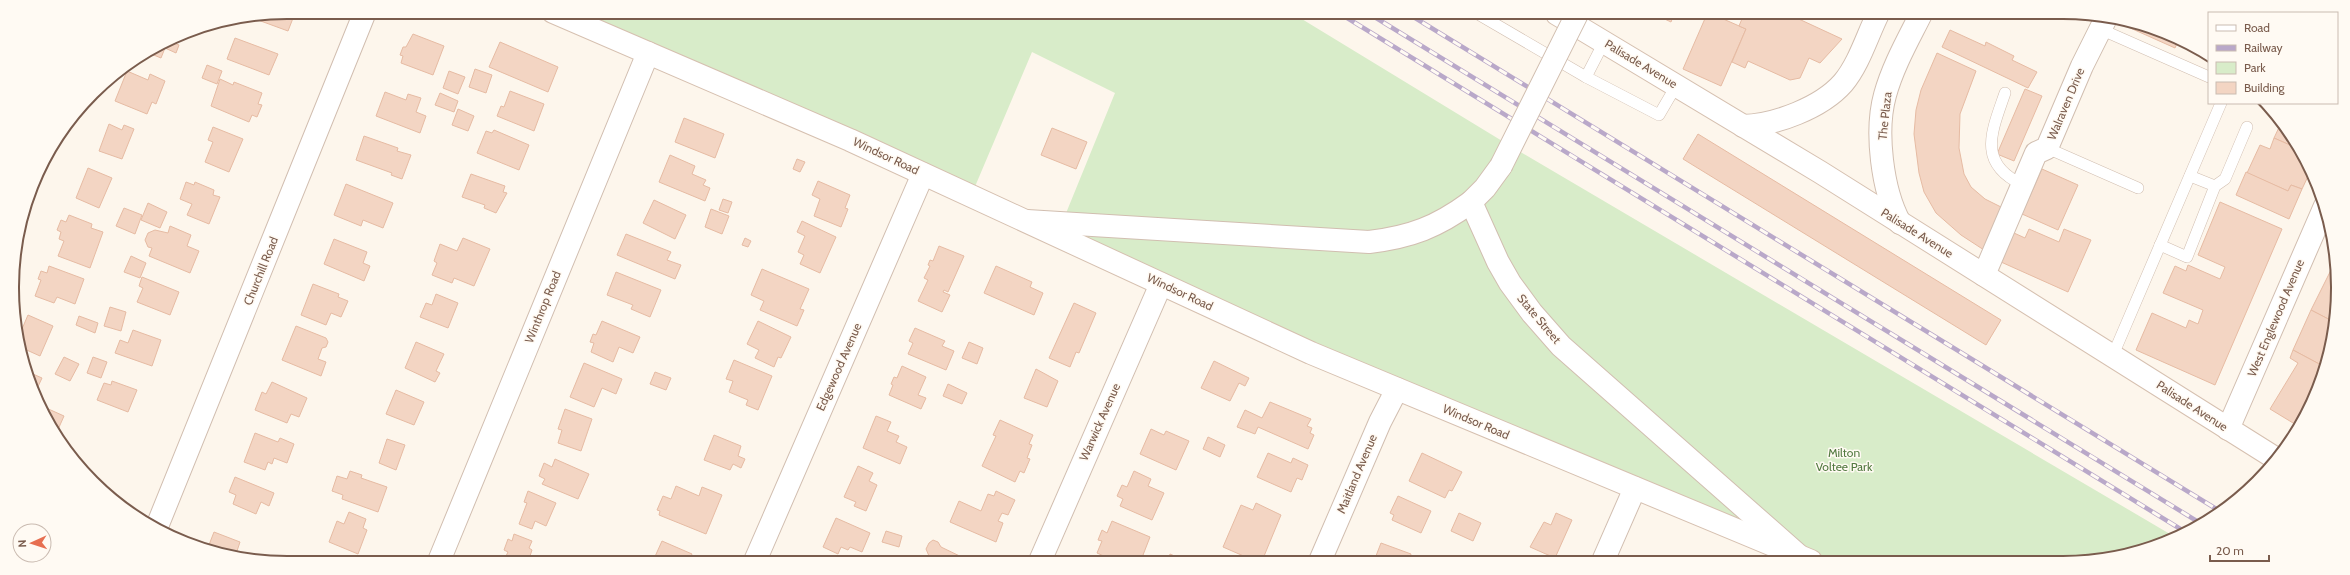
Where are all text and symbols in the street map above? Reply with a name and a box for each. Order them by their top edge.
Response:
legend [2208,12,2338,104]
text: Road [2244,20,2270,35]
street label: Palisade Avenue [1602,36,1680,91]
text: Railway [2244,40,2282,55]
text: Park [2244,60,2266,75]
street label: Walraven Drive [2044,65,2087,142]
text: Building [2244,80,2286,95]
street label: The Plaza [1875,91,1895,141]
street label: Windsor Road [851,134,922,177]
street label: Palisade Avenue [1878,204,1956,261]
street label: Churchill Road [240,234,281,307]
street label: West Englewood Avenue [2244,257,2307,379]
street label: Winthrop Road [521,268,564,345]
street label: Windsor Road [1145,270,1216,313]
street label: State Street [1514,291,1564,347]
street label: Edgewood Avenue [812,321,865,413]
street label: Palisade Avenue [2154,377,2231,434]
street label: Warwick Avenue [1076,381,1123,463]
street label: Windsor Road [1440,401,1512,442]
street label: Maitland Avenue [1333,432,1380,516]
park label: Milton Voltee Park [1816,445,1873,474]
north arrow [12,523,52,563]
scale bar [2210,537,2269,563]
text: N [15,539,29,548]
text: 20 m [2216,543,2244,558]

